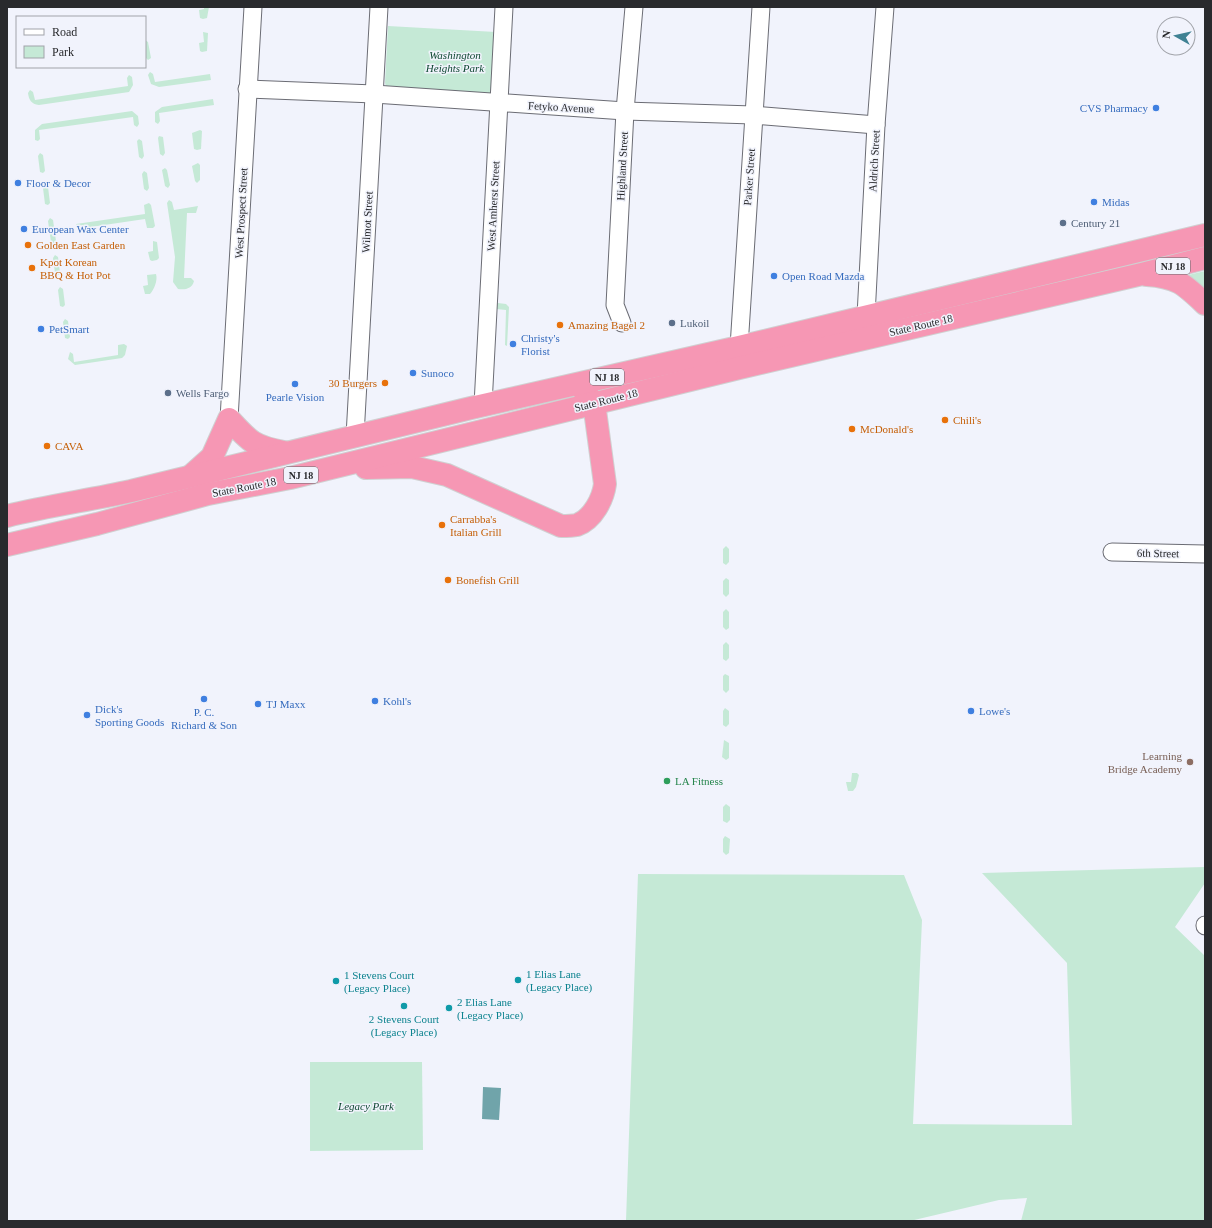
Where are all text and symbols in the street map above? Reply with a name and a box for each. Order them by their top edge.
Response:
legend [16,16,146,68]
north arrow [1156,16,1196,56]
text: Road [52,25,77,39]
text: N [1160,30,1173,39]
text: Park [52,45,74,59]
park label: Washington Heights Park [425,49,485,74]
street label: Fetyko Avenue [528,99,594,115]
place label: CVS Pharmacy [1080,102,1148,114]
marker: CVS Pharmacy [1151,103,1161,113]
street label: Aldrich Street [866,130,882,192]
street label: Highland Street [614,131,630,201]
street label: Parker Street [741,148,757,206]
street label: West Amherst Street [485,161,501,251]
street label: West Prospect Street [233,167,249,259]
place label: Floor & Decor [26,177,91,189]
marker: Floor & Decor [13,178,23,188]
street label: Wilmot Street [359,191,375,253]
place label: Midas [1102,196,1130,208]
marker: Midas [1089,197,1099,207]
place label: Century 21 [1071,217,1120,229]
marker: Century 21 [1058,218,1068,228]
place label: European Wax Center [32,223,129,235]
marker: European Wax Center [19,224,29,234]
place label: Golden East Garden [36,239,126,251]
marker: Golden East Garden [23,240,33,250]
place label: Kpot Korean BBQ & Hot Pot [40,256,111,281]
road number: NJ 18 [1156,258,1190,274]
marker: Kpot Korean BBQ & Hot Pot [27,263,37,273]
place label: Open Road Mazda [782,270,865,282]
marker: Open Road Mazda [769,271,779,281]
street label: State Route 18 [888,312,954,338]
place label: Lukoil [680,317,709,329]
marker: Lukoil [667,318,677,328]
place label: Amazing Bagel 2 [568,319,645,331]
marker: Amazing Bagel 2 [555,320,565,330]
place label: PetSmart [49,323,89,335]
marker: PetSmart [36,324,46,334]
place label: Christy's Florist [521,332,560,357]
marker: Christy's Florist [508,339,518,349]
place label: Sunoco [421,367,455,379]
marker: Sunoco [408,368,418,378]
road number: NJ 18 [590,369,624,385]
place label: 30 Burgers [329,377,377,389]
marker: 30 Burgers [380,378,390,388]
marker: Pearle Vision [290,379,300,389]
street label: State Route 18 [573,386,639,414]
place label: Wells Fargo [176,387,229,399]
marker: Wells Fargo [163,388,173,398]
place label: Pearle Vision [266,391,325,403]
place label: Chili's [953,414,981,426]
marker: Chili's [940,415,950,425]
place label: McDonald's [860,423,913,435]
marker: McDonald's [847,424,857,434]
place label: CAVA [55,440,83,452]
marker: CAVA [42,441,52,451]
road number: NJ 18 [284,467,318,483]
street label: State Route 18 [211,475,277,499]
place label: Carrabba's Italian Grill [450,513,502,538]
marker: Carrabba's Italian Grill [437,520,447,530]
street label: 6th Street [1137,547,1179,559]
place label: Bonefish Grill [456,574,519,586]
marker: Bonefish Grill [443,575,453,585]
marker: P. C. Richard & Son [199,694,209,704]
place label: Kohl's [383,695,411,707]
marker: Kohl's [370,696,380,706]
place label: TJ Maxx [266,698,306,710]
marker: TJ Maxx [253,699,263,709]
place label: Dick's Sporting Goods [95,703,164,728]
place label: Lowe's [979,705,1010,717]
place label: P. C. Richard & Son [171,706,237,731]
marker: Lowe's [966,706,976,716]
marker: Dick's Sporting Goods [82,710,92,720]
place label: Learning Bridge Academy [1108,750,1183,775]
marker: Learning Bridge Academy [1185,757,1195,767]
place label: LA Fitness [675,775,723,787]
marker: LA Fitness [662,776,672,786]
place label: 1 Elias Lane (Legacy Place) [526,968,593,994]
place label: 1 Stevens Court (Legacy Place) [344,969,414,995]
marker: 1 Elias Lane (Legacy Place) [513,975,523,985]
marker: 1 Stevens Court (Legacy Place) [331,976,341,986]
place label: 2 Elias Lane (Legacy Place) [457,996,524,1022]
marker: 2 Stevens Court (Legacy Place) [399,1001,409,1011]
marker: 2 Elias Lane (Legacy Place) [444,1003,454,1013]
place label: 2 Stevens Court (Legacy Place) [369,1013,439,1039]
park label: Legacy Park [337,1100,395,1112]

